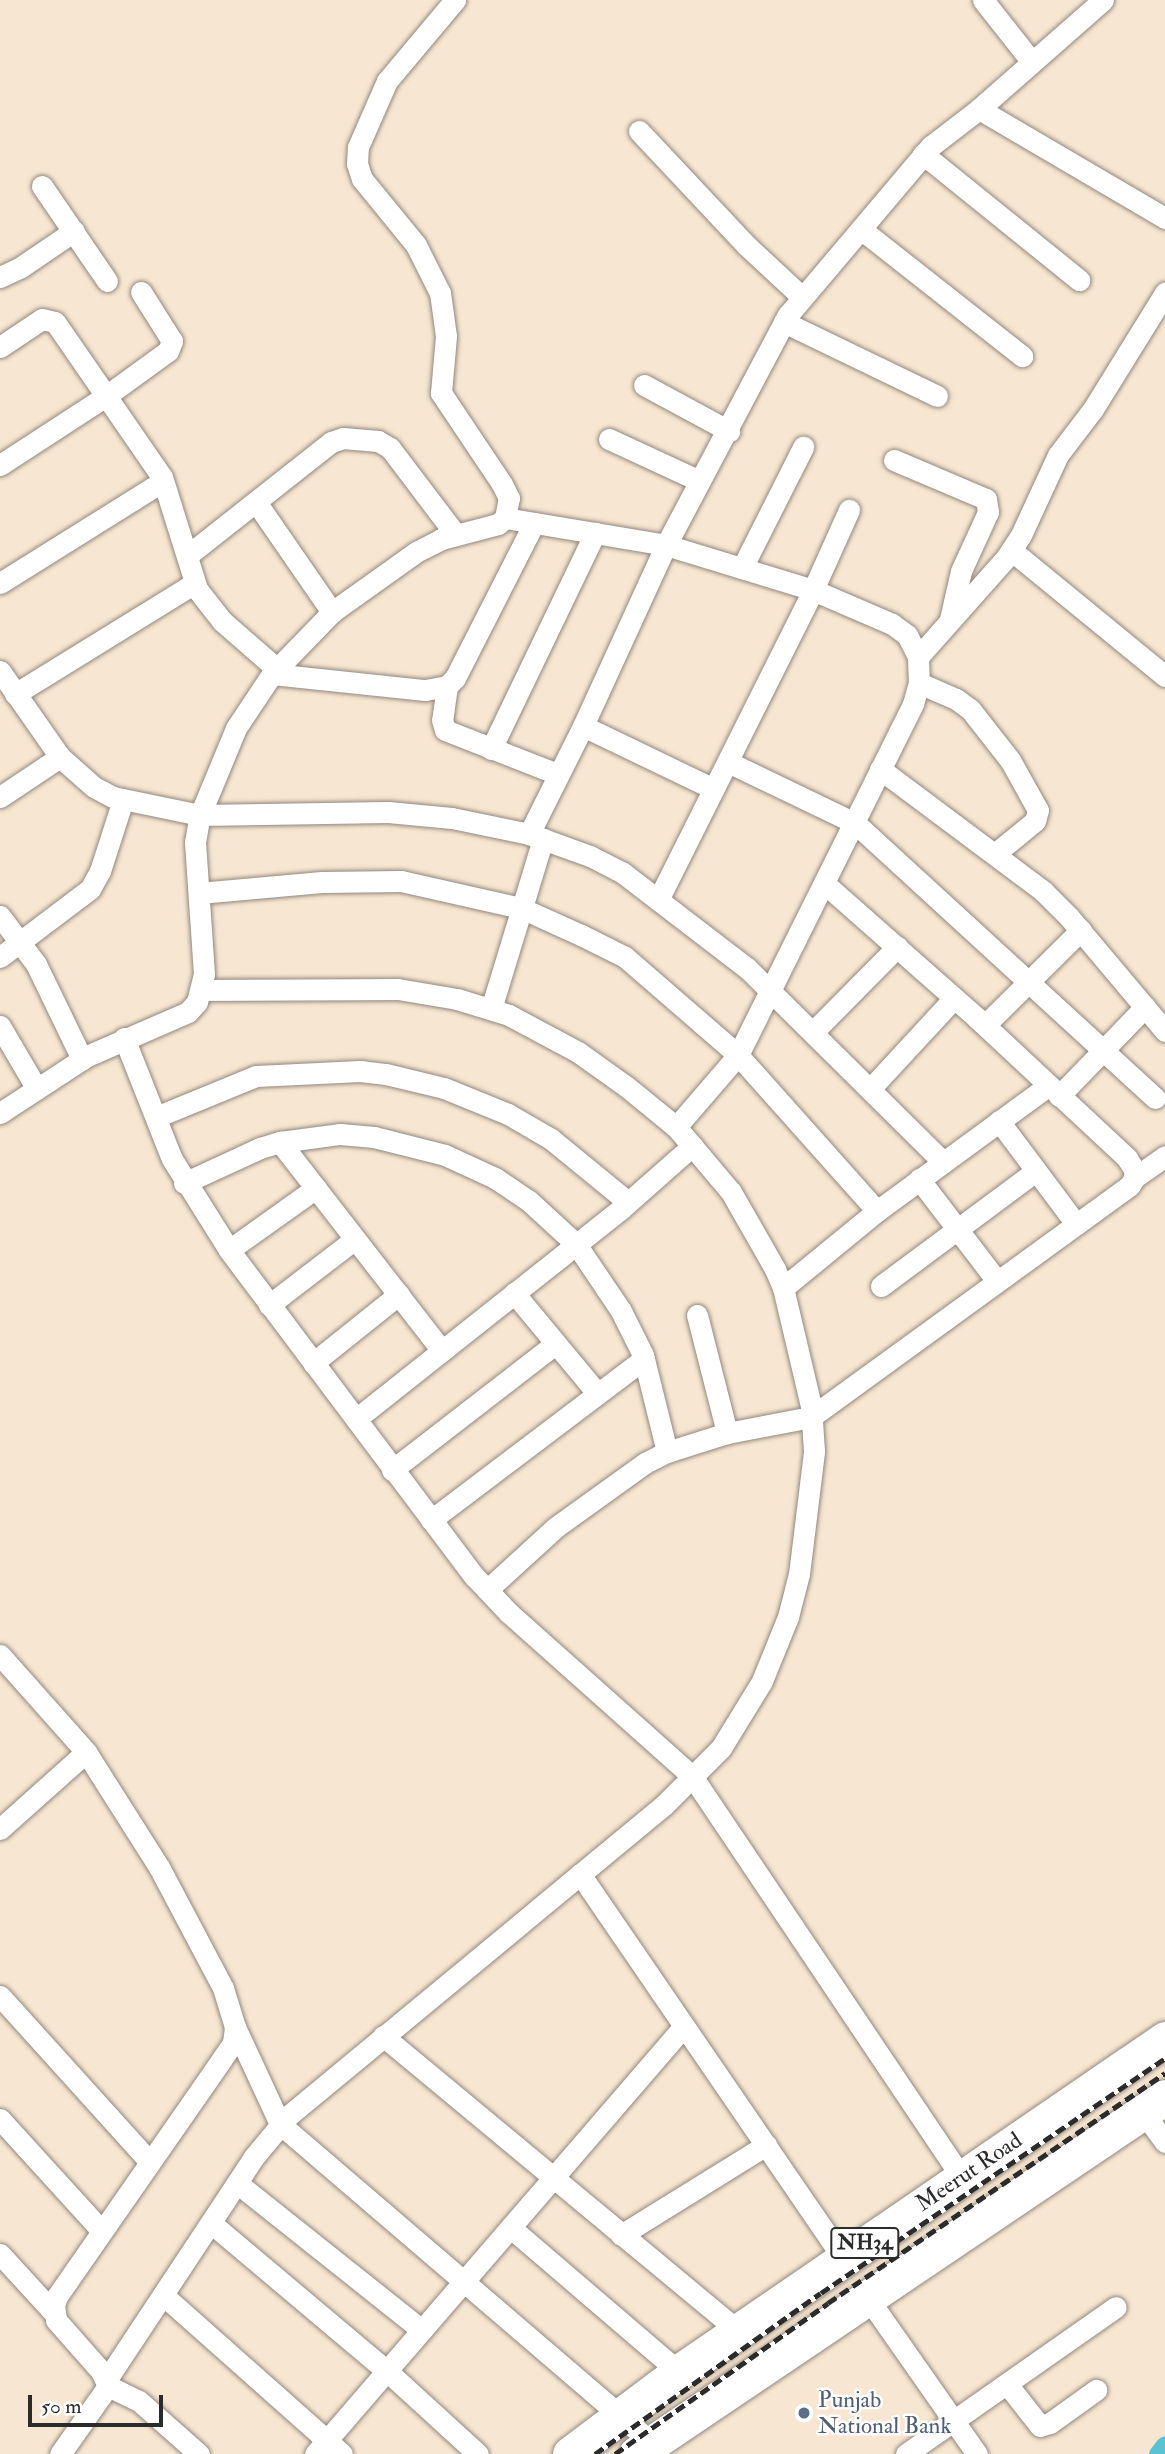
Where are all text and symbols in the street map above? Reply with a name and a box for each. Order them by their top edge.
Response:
street label: Meerut Road [911,2126,1027,2218]
road number: NH34 [830,2226,900,2260]
scale bar [32,2380,166,2424]
place label: Punjab National Bank [818,2386,951,2440]
text: 50 m [41,2393,82,2420]
marker: Punjab National Bank [796,2405,812,2421]

